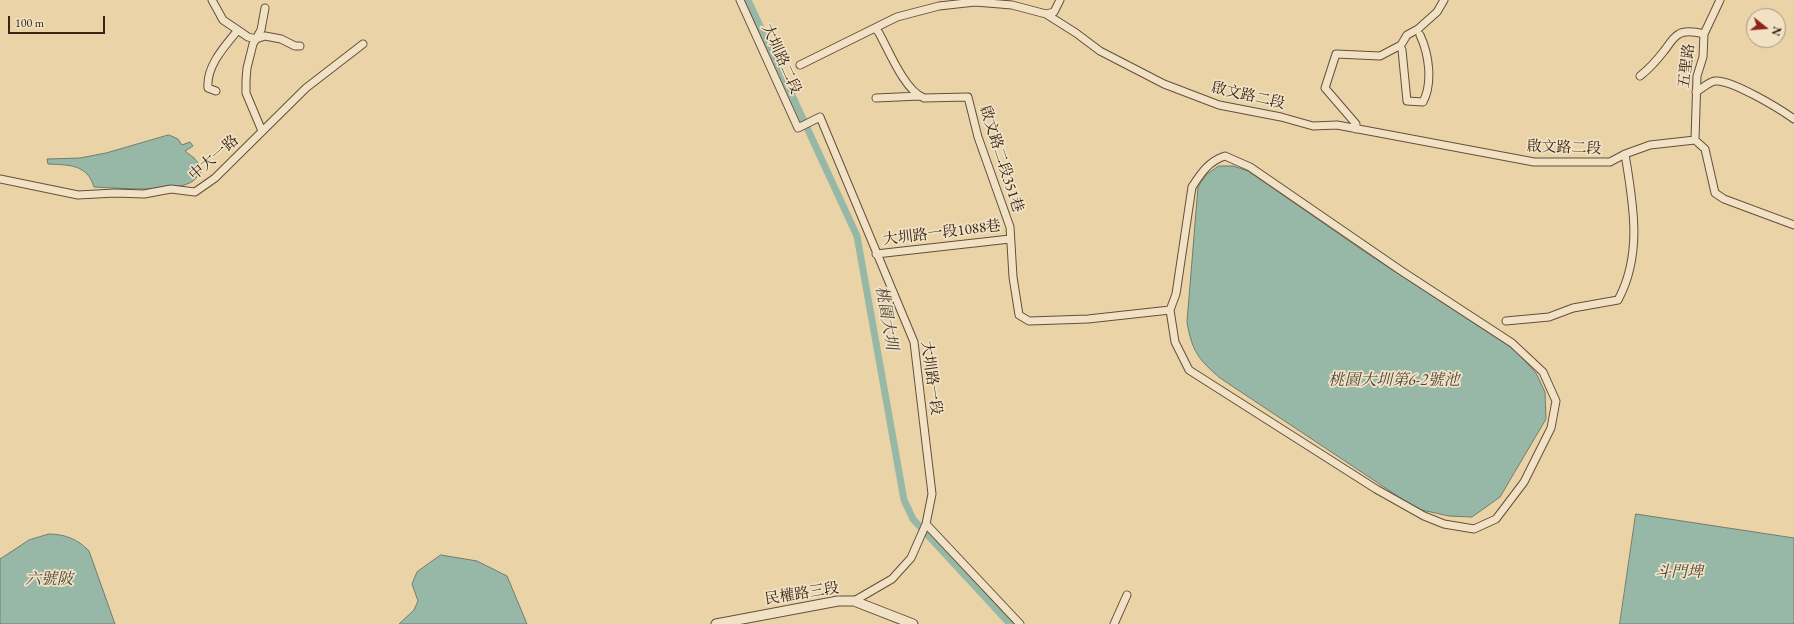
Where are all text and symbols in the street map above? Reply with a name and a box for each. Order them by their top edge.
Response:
scale bar [10,8,107,34]
north arrow [1746,8,1786,48]
text: 100 m [15,15,44,31]
street label: 大圳路二段 [758,21,804,97]
text: N [1769,25,1785,38]
street label: 五聖路 [1675,43,1699,89]
street label: 啟文路二段 [1209,79,1287,113]
street label: 啟文路二段351巷 [975,103,1027,215]
street label: 中大一路 [185,132,243,184]
street label: 啟文路二段 [1526,138,1602,158]
street label: 大圳路一段1088巷 [882,217,1002,249]
water label: 桃園大圳 [871,285,901,351]
street label: 大圳路一段 [917,340,945,416]
water label: 桃園大圳第6-2號池 [1328,371,1460,391]
water label: 斗門埤 [1655,563,1703,583]
water label: 六號陂 [25,570,73,590]
street label: 民權路三段 [764,579,840,609]

